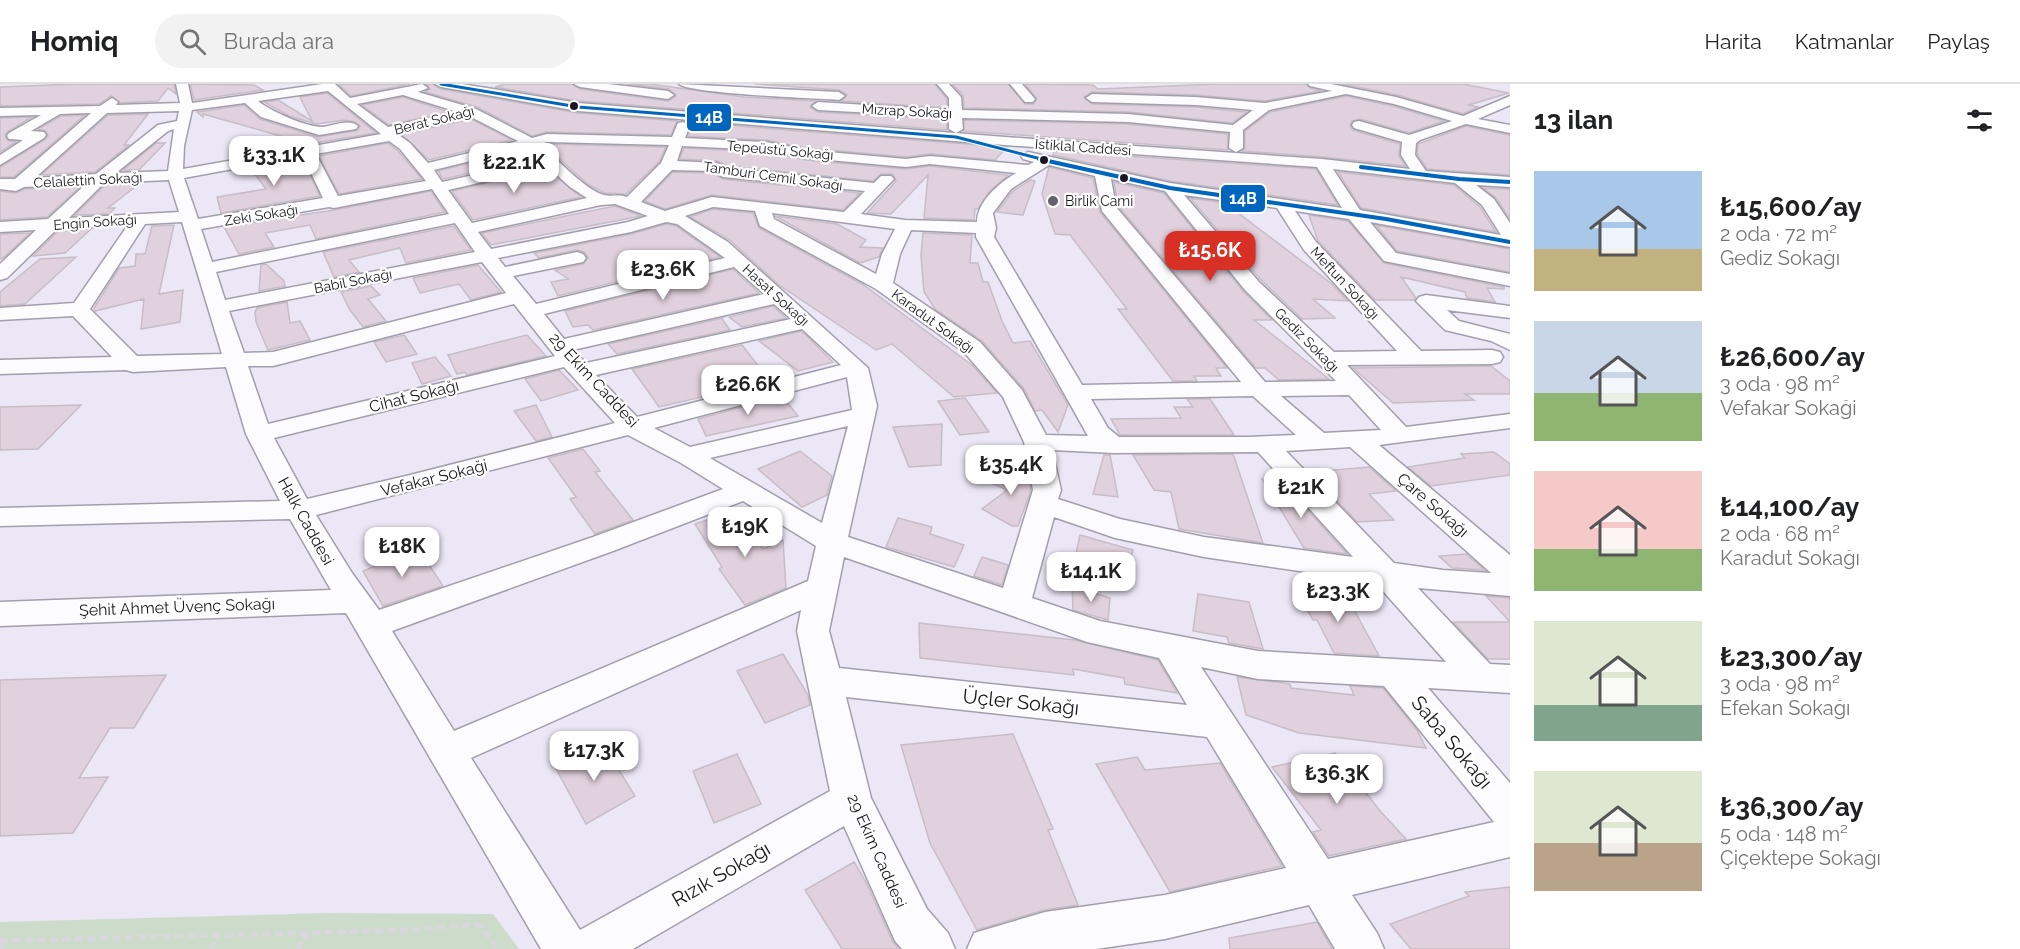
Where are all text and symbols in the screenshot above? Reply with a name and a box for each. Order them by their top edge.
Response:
search box [155,14,575,68]
text: Homiq [30,25,119,58]
icon: search [176,25,209,58]
text: Burada ara [224,28,334,54]
text: Harita [1705,29,1762,54]
text: Katmanlar [1795,29,1894,54]
text: Paylaş [1927,29,1990,54]
unlabelled marker [568,100,580,112]
street label: Mızrap Sokağı [861,101,953,121]
street label: Berat Sokağı [392,102,476,138]
line badge: 14B [686,103,732,132]
icon: filters [1963,104,1996,137]
text: 13 ilan [1534,105,1613,135]
text: 14B [695,108,723,127]
street label: İstiklal Caddesi [1034,134,1132,158]
pin: ₺33.1K [225,136,323,187]
street label: Tepeüstü Sokağı [726,137,834,163]
text: ₺33.1K [243,143,305,167]
pin: ₺22.1K [465,143,563,194]
text: ₺22.1K [483,150,545,174]
unlabelled marker [1038,154,1050,166]
street label: Tamburi Cemil Sokağı [702,158,844,194]
street label: Celalettin Sokağı [33,169,143,191]
unlabelled marker [1118,172,1130,184]
line badge: 14B [1220,184,1266,213]
text: 14B [1229,189,1257,208]
text: ₺15,600/ay [1720,192,1862,222]
place label: Birlik Cami [1065,193,1133,209]
marker: Birlik Cami [1046,194,1060,208]
icon: home [1582,195,1654,267]
street label: Zeki Sokağı [223,201,299,229]
street label: Engin Sokağı [53,211,137,233]
text: 2 oda · 72 m² [1720,222,1837,246]
pin: ₺15.6K [1161,231,1259,282]
text: ₺15.6K [1179,238,1241,262]
street label: Meftun Sokağı [1307,243,1383,323]
text: Gediz Sokağı [1720,246,1840,270]
pin: ₺23.6K [614,250,712,301]
text: ₺23.6K [631,257,695,281]
street label: Hasat Sokağı [739,261,813,329]
street label: Babil Sokağı [313,266,393,296]
street label: Karadut Sokağı [889,286,977,356]
street label: Gediz Sokağı [1272,305,1342,375]
street label: 29 Ekim Caddesi [545,329,643,431]
text: ₺26,600/ay [1720,342,1865,372]
icon: home [1582,345,1654,417]
pin: ₺26.6K [699,365,797,416]
text: ₺26.6K [715,372,781,396]
text: 3 oda · 98 m² [1720,372,1840,396]
street label: Cihat Sokağı [367,376,461,416]
text: Vefakar Sokaği [1720,396,1857,420]
pin: ₺35.4K [962,445,1060,496]
text: ₺35.4K [979,452,1043,476]
street label: Vefakar Sokaği [379,456,489,500]
pin: ₺21K [1265,468,1337,519]
street label: Çare Sokağı [1393,469,1473,541]
street label: Halk Caddesi [274,474,338,568]
text: ₺21K [1278,475,1324,499]
text: ₺14,100/ay [1720,492,1859,522]
icon: home [1582,495,1654,567]
pin: ₺19K [709,507,781,558]
text: ₺19K [722,514,768,538]
text: 2 oda · 68 m² [1720,522,1840,546]
pin: ₺18K [366,527,438,578]
text: ₺18K [378,534,426,558]
text: Karadut Sokağı [1720,546,1860,570]
pin: ₺14.1K [1042,552,1140,603]
text: ₺14.1K [1061,559,1121,583]
pin: ₺23.3K [1289,572,1387,623]
text: ₺23.3K [1306,579,1370,603]
street label: Şehit Ahmet Üvenç Sokağı [79,593,275,620]
text: ₺23,300/ay [1720,642,1863,672]
icon: home [1582,645,1654,717]
text: 3 oda · 98 m² [1720,672,1840,696]
street label: Üçler Sokağı [962,684,1080,720]
street label: Saba Sokağı [1406,691,1498,793]
text: Efekan Sokağı [1720,696,1850,720]
pin: ₺17.3K [545,731,643,782]
text: ₺17.3K [564,738,624,762]
pin: ₺36.3K [1288,754,1386,805]
text: ₺36.3K [1305,761,1369,785]
street label: 29 Ekim Caddesi [843,791,911,911]
text: ₺36,300/ay [1720,792,1864,822]
icon: home [1582,795,1654,867]
text: 5 oda · 148 m² [1720,822,1848,846]
street label: Rızık Sokağı [668,836,774,912]
text: Çiçektepe Sokağı [1720,846,1881,870]

